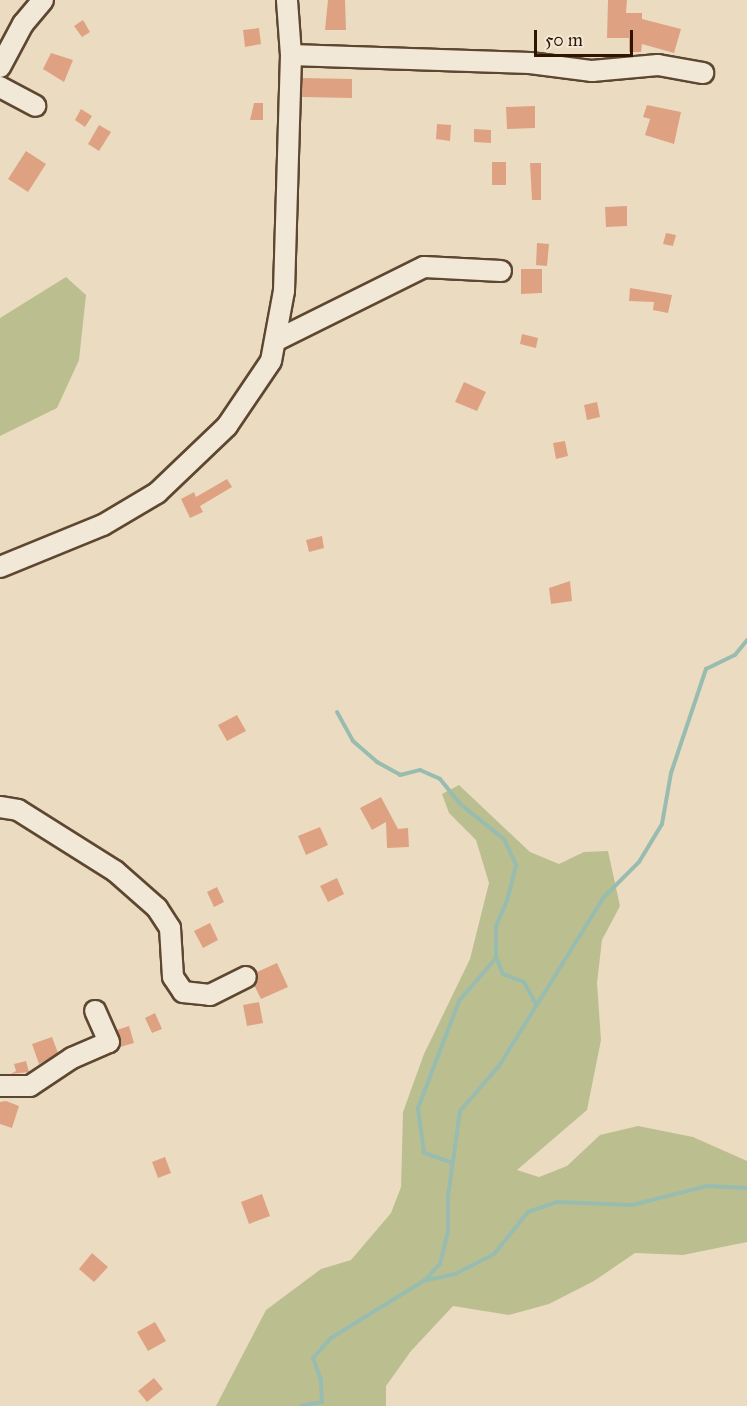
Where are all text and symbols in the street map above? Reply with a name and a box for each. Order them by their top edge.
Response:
scale bar [537,18,636,56]
text: 50 m [545,29,583,51]

